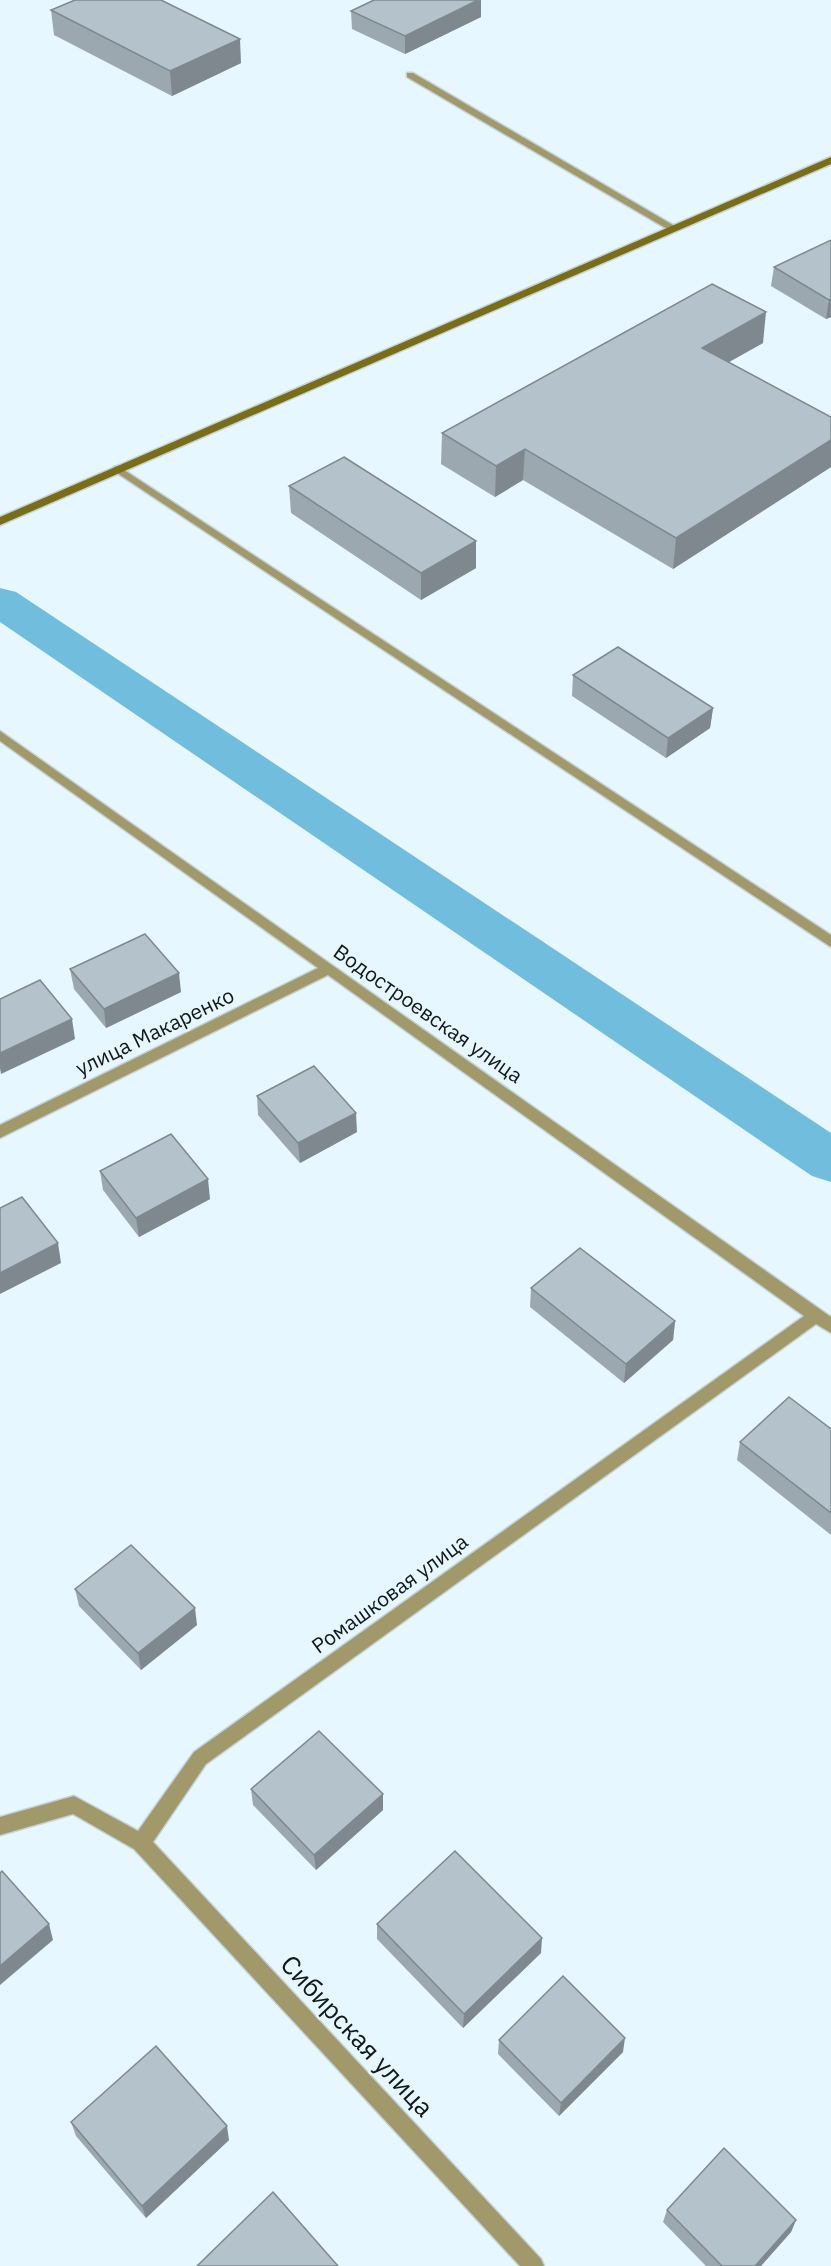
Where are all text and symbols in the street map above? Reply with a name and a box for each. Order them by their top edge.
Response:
street label: Водостроевская улица [328,937,529,1089]
street label: улица Макаренко [71,981,238,1082]
street label: Ромашковая улица [306,1527,473,1659]
street label: Сибирская улица [274,1947,442,2124]

